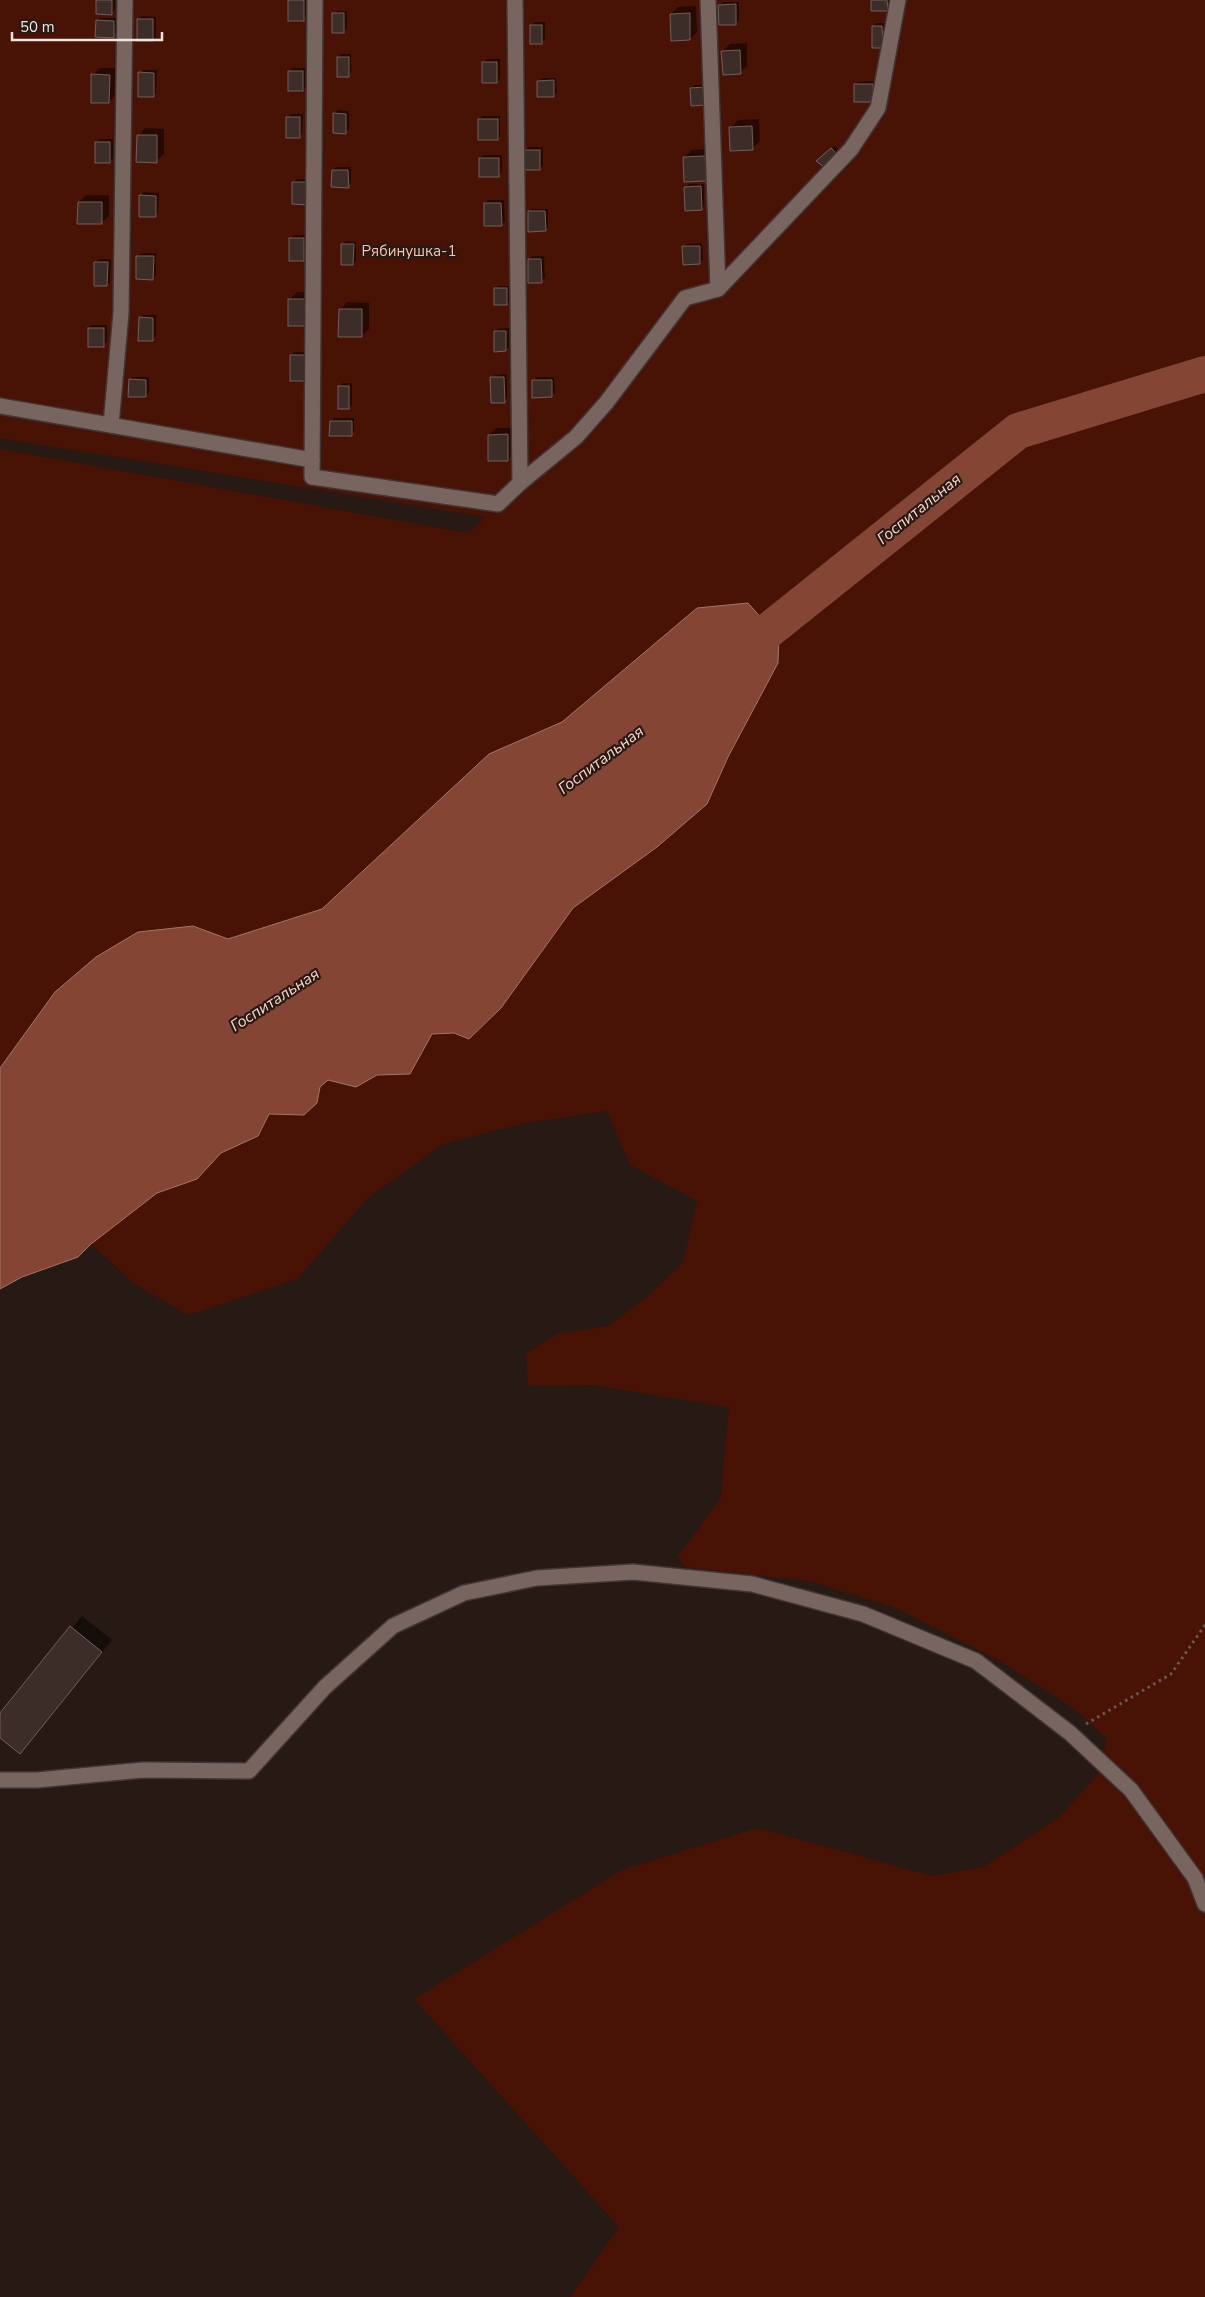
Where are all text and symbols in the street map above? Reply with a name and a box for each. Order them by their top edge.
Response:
scale bar [12,10,162,42]
text: 50 m [20,17,55,37]
park label: Рябинушка-1 [362,241,456,261]
water label: Госпитальная [872,468,966,550]
water label: Госпитальная [554,720,648,800]
water label: Госпитальная [226,963,324,1037]

